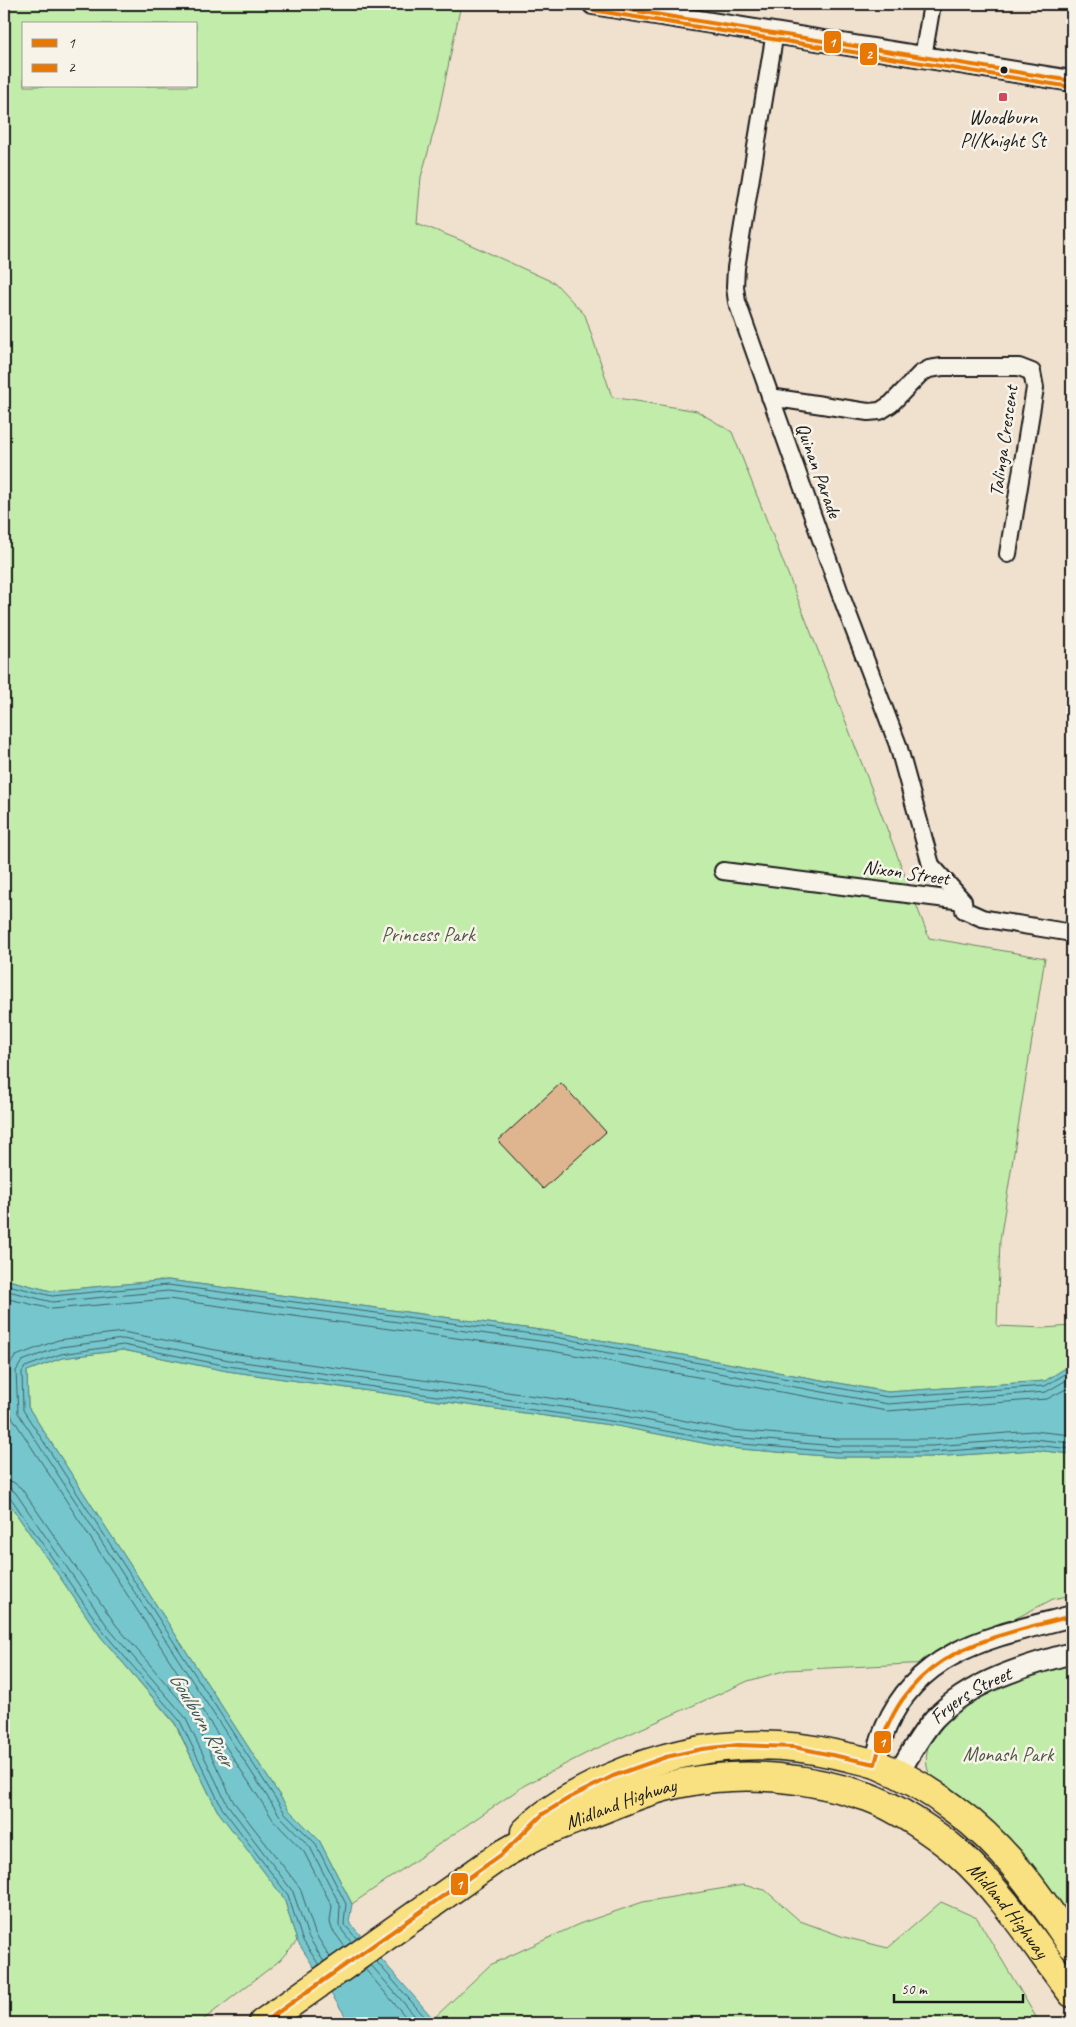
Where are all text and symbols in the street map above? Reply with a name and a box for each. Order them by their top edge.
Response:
legend [22,22,198,88]
line badge: 1 [823,30,842,54]
text: 1 [68,34,76,53]
text: 1 [829,34,837,51]
line badge: 2 [859,42,878,66]
text: 2 [866,46,874,63]
text: 2 [68,58,76,77]
unlabelled marker [999,65,1009,75]
marker: Woodburn Pl/Knight St [997,91,1009,103]
place label: Woodburn Pl/Knight St [960,105,1048,153]
street label: Talinga Crescent [983,382,1024,498]
street label: Quinan Parade [790,419,848,522]
street label: Nixon Street [861,854,953,891]
park label: Princess Park [382,922,476,947]
street label: Fryers Street [924,1660,1017,1729]
water label: Goulburn River [164,1668,242,1773]
line badge: 1 [873,1730,892,1754]
text: 1 [879,1734,887,1751]
park label: Monash Park [963,1742,1055,1767]
street label: Midland Highway [562,1772,680,1835]
street label: Midland Highway [962,1857,1055,1964]
line badge: 1 [450,1872,469,1896]
text: 1 [456,1876,464,1893]
scale bar [894,1972,1022,2004]
text: 50 m [901,1980,928,1999]

